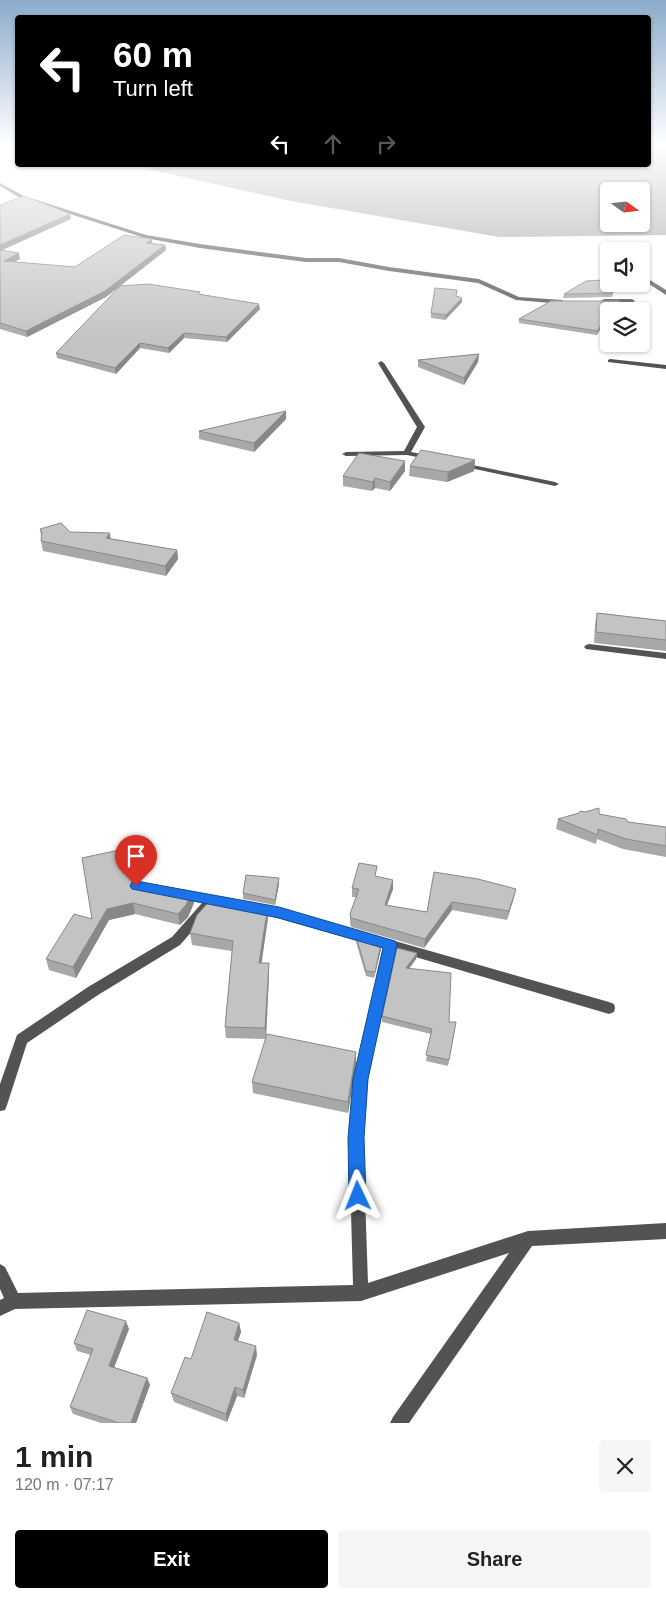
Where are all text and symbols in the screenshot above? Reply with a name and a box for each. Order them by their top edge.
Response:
icon: left [30,35,95,100]
text: 60 m [113,35,193,74]
text: Turn left [113,76,193,101]
icon: left [266,130,294,158]
icon: ahead [319,130,347,158]
icon: right [372,130,400,158]
north arrow [600,182,650,232]
map controls [600,182,650,352]
button: sound [600,242,650,292]
button: layers [600,302,650,352]
pin [115,835,157,886]
icon: arrive [122,842,150,870]
position arrow [331,1169,383,1221]
text: 1 min [15,1440,93,1473]
button: close [599,1440,651,1492]
text: 120 m · 07:17 [15,1476,114,1493]
button: Exit [15,1530,328,1588]
button: Share [338,1530,651,1588]

